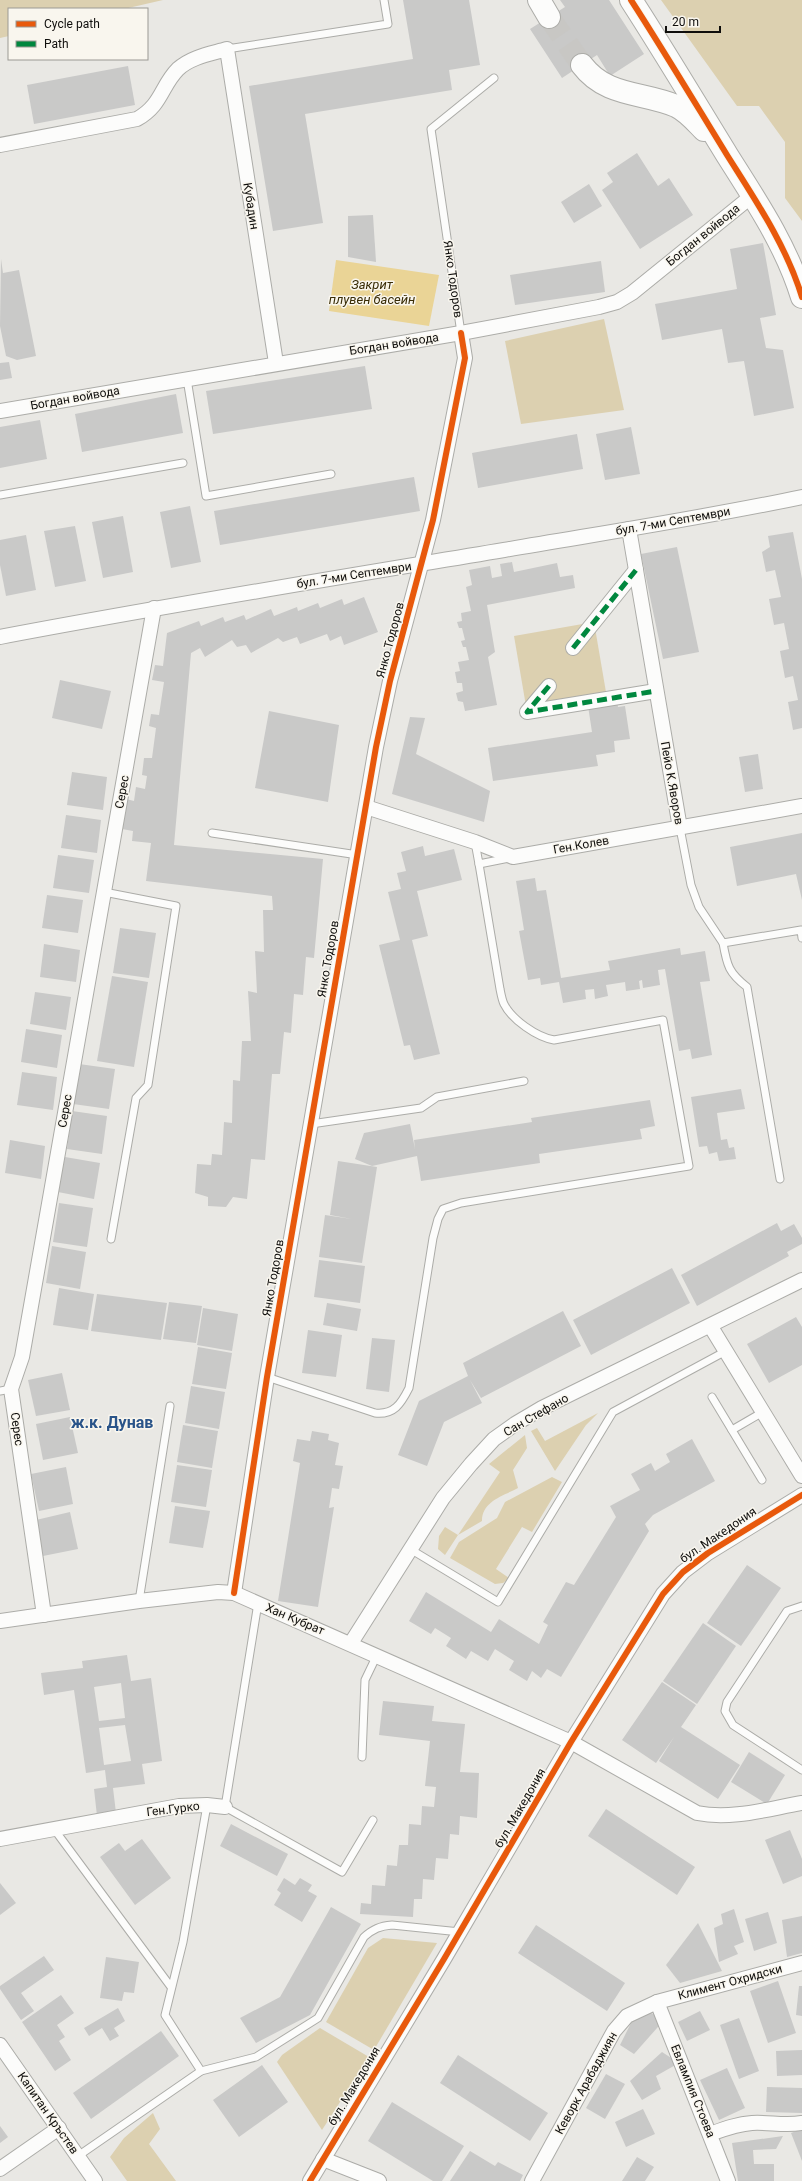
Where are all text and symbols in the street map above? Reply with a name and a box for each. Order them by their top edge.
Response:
legend [8,8,148,60]
scale bar [666,8,720,34]
text: 20 m [672,15,699,29]
text: Cycle path [44,17,100,31]
text: Path [44,37,69,51]
street label: Кубадин [240,181,262,231]
street label: Богдан войвода [663,201,743,269]
street label: Янко Тодоров [441,239,465,319]
water label: Закрит плувен басейн [329,277,415,307]
street label: Богдан войвода [348,330,440,358]
street label: Богдан войвода [29,383,121,413]
street label: бул. 7-ми Септември [615,504,732,538]
street label: бул. 7-ми Септември [296,559,413,591]
street label: Янко Тодоров [373,600,407,680]
street label: Пейо К.Яворов [658,740,686,826]
street label: Серес [112,774,132,810]
street label: Ген.Колев [552,833,610,857]
street label: Янко Тодоров [314,919,342,999]
street label: Серес [55,1093,75,1129]
street label: Янко Тодоров [259,1238,287,1318]
street label: Сан Стефано [501,1391,571,1439]
street label: Серес [8,1411,26,1447]
district label: ж.к. Дунав [71,1413,153,1432]
street label: бул. Македония [677,1504,759,1566]
street label: Хан Кубрат [263,1600,327,1638]
street label: бул. Македония [492,1766,548,1850]
street label: Ген.Гурко [146,1799,201,1819]
street label: Климент Охридски [676,1961,784,2003]
street label: Кеворк Арабаджиян [552,2029,620,2137]
street label: Евлампия Стоева [668,2042,718,2140]
street label: бул. Македония [325,2044,383,2128]
street label: Капитан Кръстев [15,2069,82,2157]

